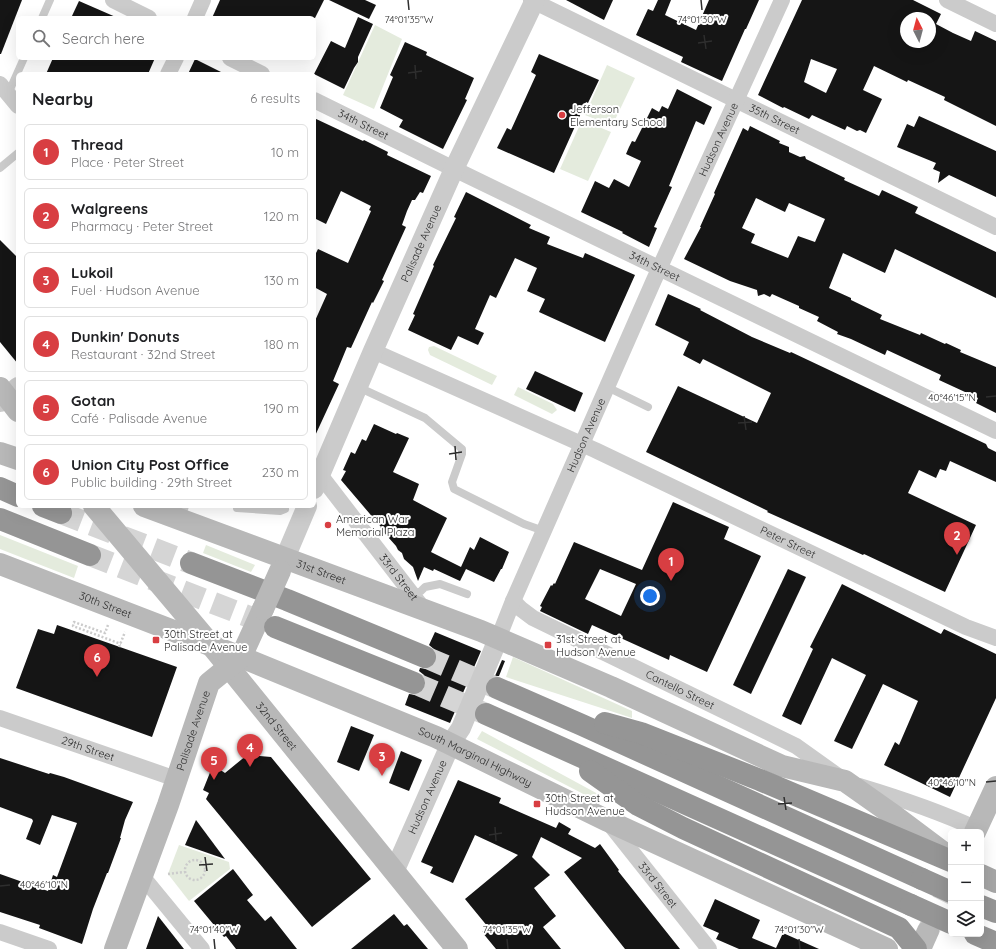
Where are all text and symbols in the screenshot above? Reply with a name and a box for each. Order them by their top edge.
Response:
north arrow [900,12,936,48]
text: 74°01'35"W [384,13,434,26]
text: 74°01'30"W [677,13,727,26]
search box [16,16,316,60]
icon: search [30,27,52,49]
text: Search here [62,29,145,48]
text: Nearby [32,88,93,109]
text: 6 results [250,90,300,106]
street label: Hudson Avenue [695,100,741,179]
street label: 35th Street [747,101,802,137]
place label: Jefferson Elementary School [570,102,665,129]
street label: 34th Street [336,106,391,143]
marker: Jefferson Elementary School [557,110,567,120]
text: Thread [71,135,123,154]
text: 1 [43,144,49,160]
text: 10 m [271,144,299,160]
text: Place · Peter Street [71,154,184,170]
text: Walgreens [71,199,148,218]
street label: Palisade Avenue [398,202,444,284]
text: 2 [42,208,50,224]
text: 120 m [264,208,299,224]
text: Pharmacy · Peter Street [71,218,213,234]
street label: 34th Street [627,248,683,284]
text: Lukoil [71,263,113,282]
text: 3 [43,272,49,288]
text: 130 m [264,272,299,288]
text: Fuel · Hudson Avenue [71,282,200,298]
text: Dunkin' Donuts [71,327,179,346]
text: 4 [42,336,50,352]
text: 180 m [264,336,299,352]
text: Restaurant · 32nd Street [71,346,215,362]
text: Gotan [71,391,115,410]
text: 40°46'15"N [928,391,976,404]
street label: Hudson Avenue [563,396,608,474]
text: 5 [42,400,50,416]
text: 190 m [264,400,299,416]
text: Café · Palisade Avenue [71,410,207,426]
text: Union City Post Office [71,455,229,474]
text: 6 [42,464,50,480]
text: 230 m [262,464,299,480]
text: Public building · 29th Street [71,474,232,490]
place label: American War Memorial Plaza [336,512,414,539]
marker: American War Memorial Plaza [323,520,333,530]
pin: 2 [944,522,970,555]
street label: Peter Street [758,523,818,561]
pin: 1 [658,548,684,581]
street label: 33rd Street [376,551,421,603]
street label: 31st Street [294,556,348,587]
your location [640,586,660,606]
street label: 30th Street [77,588,134,621]
place label: 30th Street at Palisade Avenue [164,627,247,654]
place label: 31st Street at Hudson Avenue [556,632,636,659]
marker: 30th Street at Palisade Avenue [151,635,161,645]
marker: 31st Street at Hudson Avenue [543,640,553,650]
pin: 6 [84,644,110,677]
street label: Cantello Street [643,667,717,712]
street label: Palisade Avenue [173,689,213,772]
street label: 32nd Street [253,699,300,753]
street label: South Marginal Highway [416,724,534,790]
street label: 29th Street [59,733,117,764]
pin: 4 [237,734,263,767]
pin: 3 [369,743,395,776]
pin: 5 [201,747,227,780]
street label: Hudson Avenue [405,758,450,836]
text: 40°46'10"N [928,776,976,789]
place label: 30th Street at Hudson Avenue [545,791,625,818]
marker: 30th Street at Hudson Avenue [532,799,542,809]
map controls [948,829,984,937]
button: + [948,829,984,865]
street label: 33rd Street [635,859,681,911]
button: − [948,865,984,901]
text: 40°46'10"N [20,878,68,891]
button: layers [948,901,984,937]
text: 74°01'40"W [189,923,239,936]
text: 74°01'35"W [482,923,532,936]
text: 74°01'30"W [774,923,824,936]

